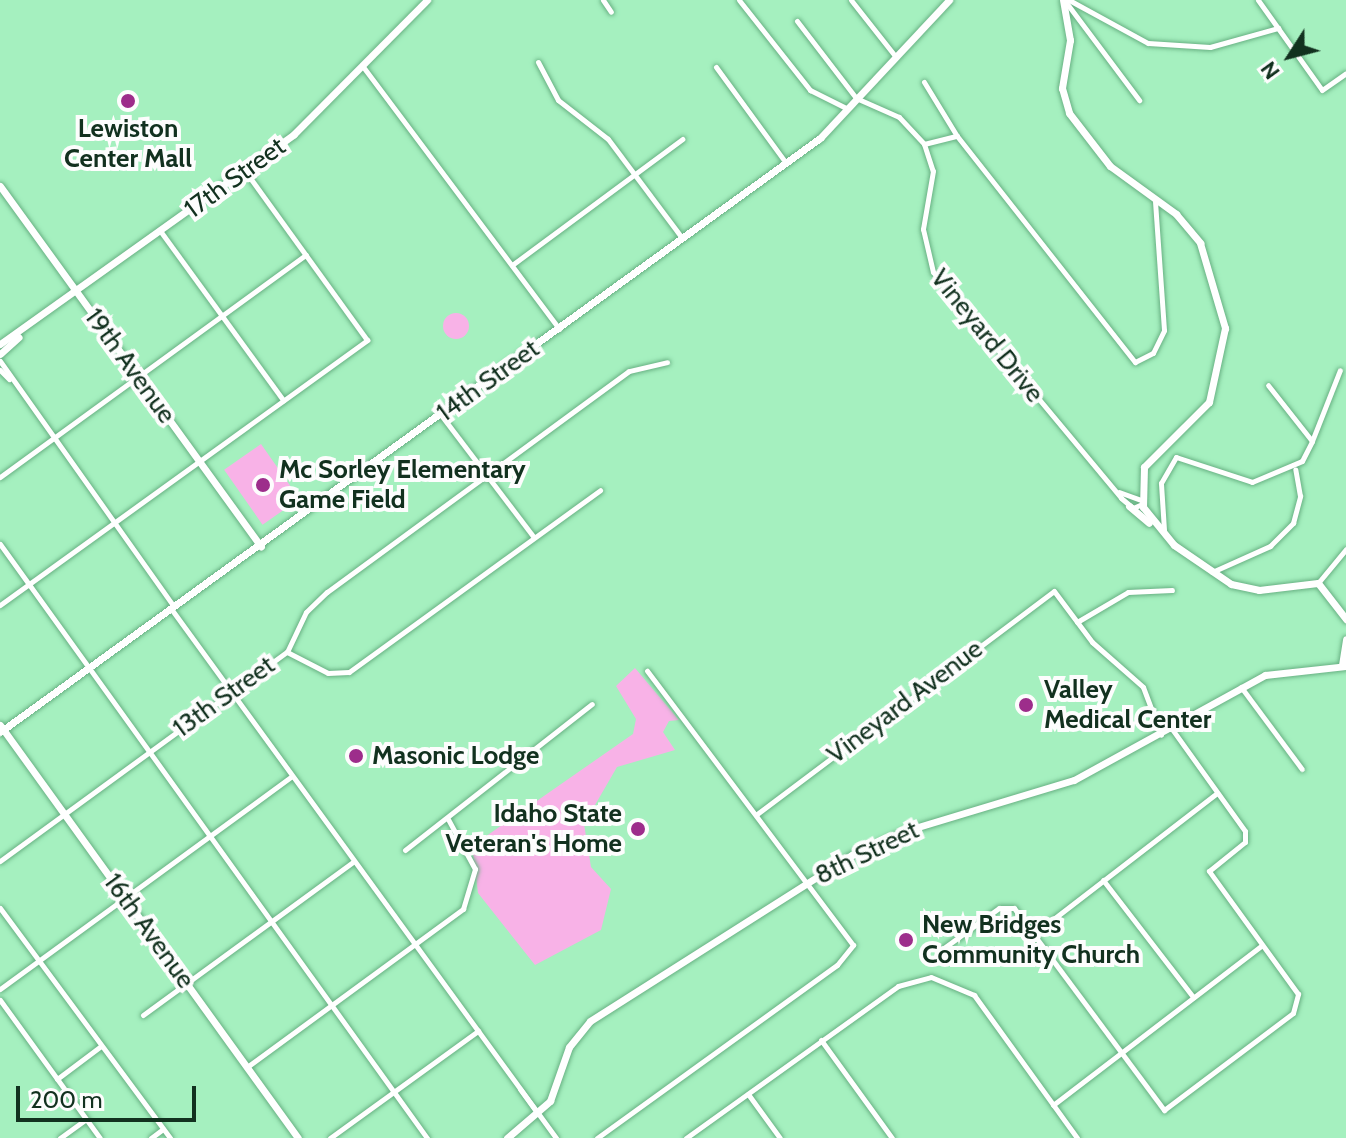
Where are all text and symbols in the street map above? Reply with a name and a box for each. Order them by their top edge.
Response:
north arrow [1250,16,1330,96]
text: N [1255,56,1286,85]
marker: Lewiston Center Mall [119,92,137,110]
place label: Lewiston Center Mall [64,113,192,174]
street label: 17th Street [178,131,292,225]
street label: Vineyard Drive [924,263,1050,409]
street label: 19th Avenue [78,302,182,430]
street label: 14th Street [431,333,545,429]
place label: Mc Sorley Elementary Game Field [279,454,526,516]
marker: Mc Sorley Elementary Game Field [254,476,272,494]
street label: Vineyard Avenue [821,633,989,771]
street label: 13th Street [167,650,281,744]
place label: Valley Medical Center [1044,674,1211,736]
marker: Valley Medical Center [1015,694,1037,716]
place label: Masonic Lodge [372,740,539,772]
marker: Masonic Lodge [347,747,365,765]
place label: Idaho State Veteran's Home [445,798,622,860]
street label: 8th Street [810,815,924,891]
marker: Idaho State Veteran's Home [629,820,647,838]
street label: 16th Avenue [97,867,201,995]
place label: New Bridges Community Church [922,909,1140,970]
marker: New Bridges Community Church [897,931,915,949]
scale bar [20,1070,200,1120]
text: 200 m [30,1085,103,1114]

